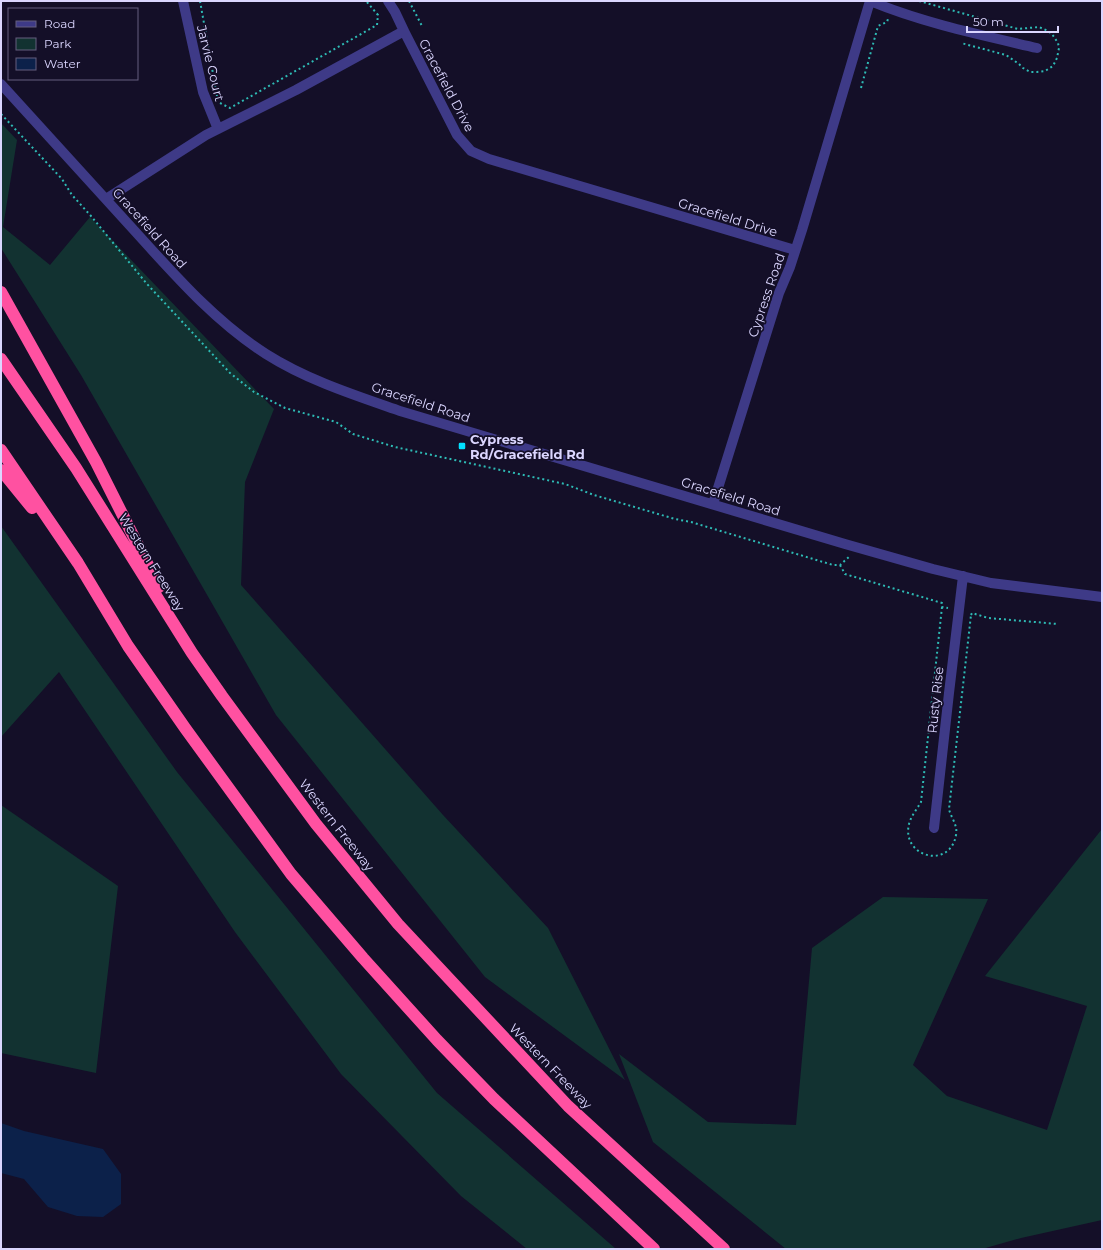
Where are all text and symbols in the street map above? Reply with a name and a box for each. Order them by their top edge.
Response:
legend [8,8,138,80]
scale bar [967,8,1058,34]
text: 50 m [973,14,1004,29]
text: Road [44,16,75,31]
street label: Jarvie Court [194,22,228,103]
text: Park [44,36,72,51]
street label: Gracefield Drive [416,36,478,134]
text: Water [44,56,81,71]
street label: Gracefield Road [110,184,190,272]
street label: Gracefield Drive [676,194,780,240]
street label: Cypress Road [744,251,788,339]
street label: Gracefield Road [370,378,472,426]
place label: Cypress Rd/Gracefield Rd [470,431,585,462]
marker: Cypress Rd/Gracefield Rd [457,441,467,451]
street label: Gracefield Road [679,473,783,519]
street label: Western Freeway [115,510,189,615]
street label: Rusty Rise [924,666,946,734]
street label: Western Freeway [296,776,379,875]
street label: Western Freeway [506,1020,596,1113]

